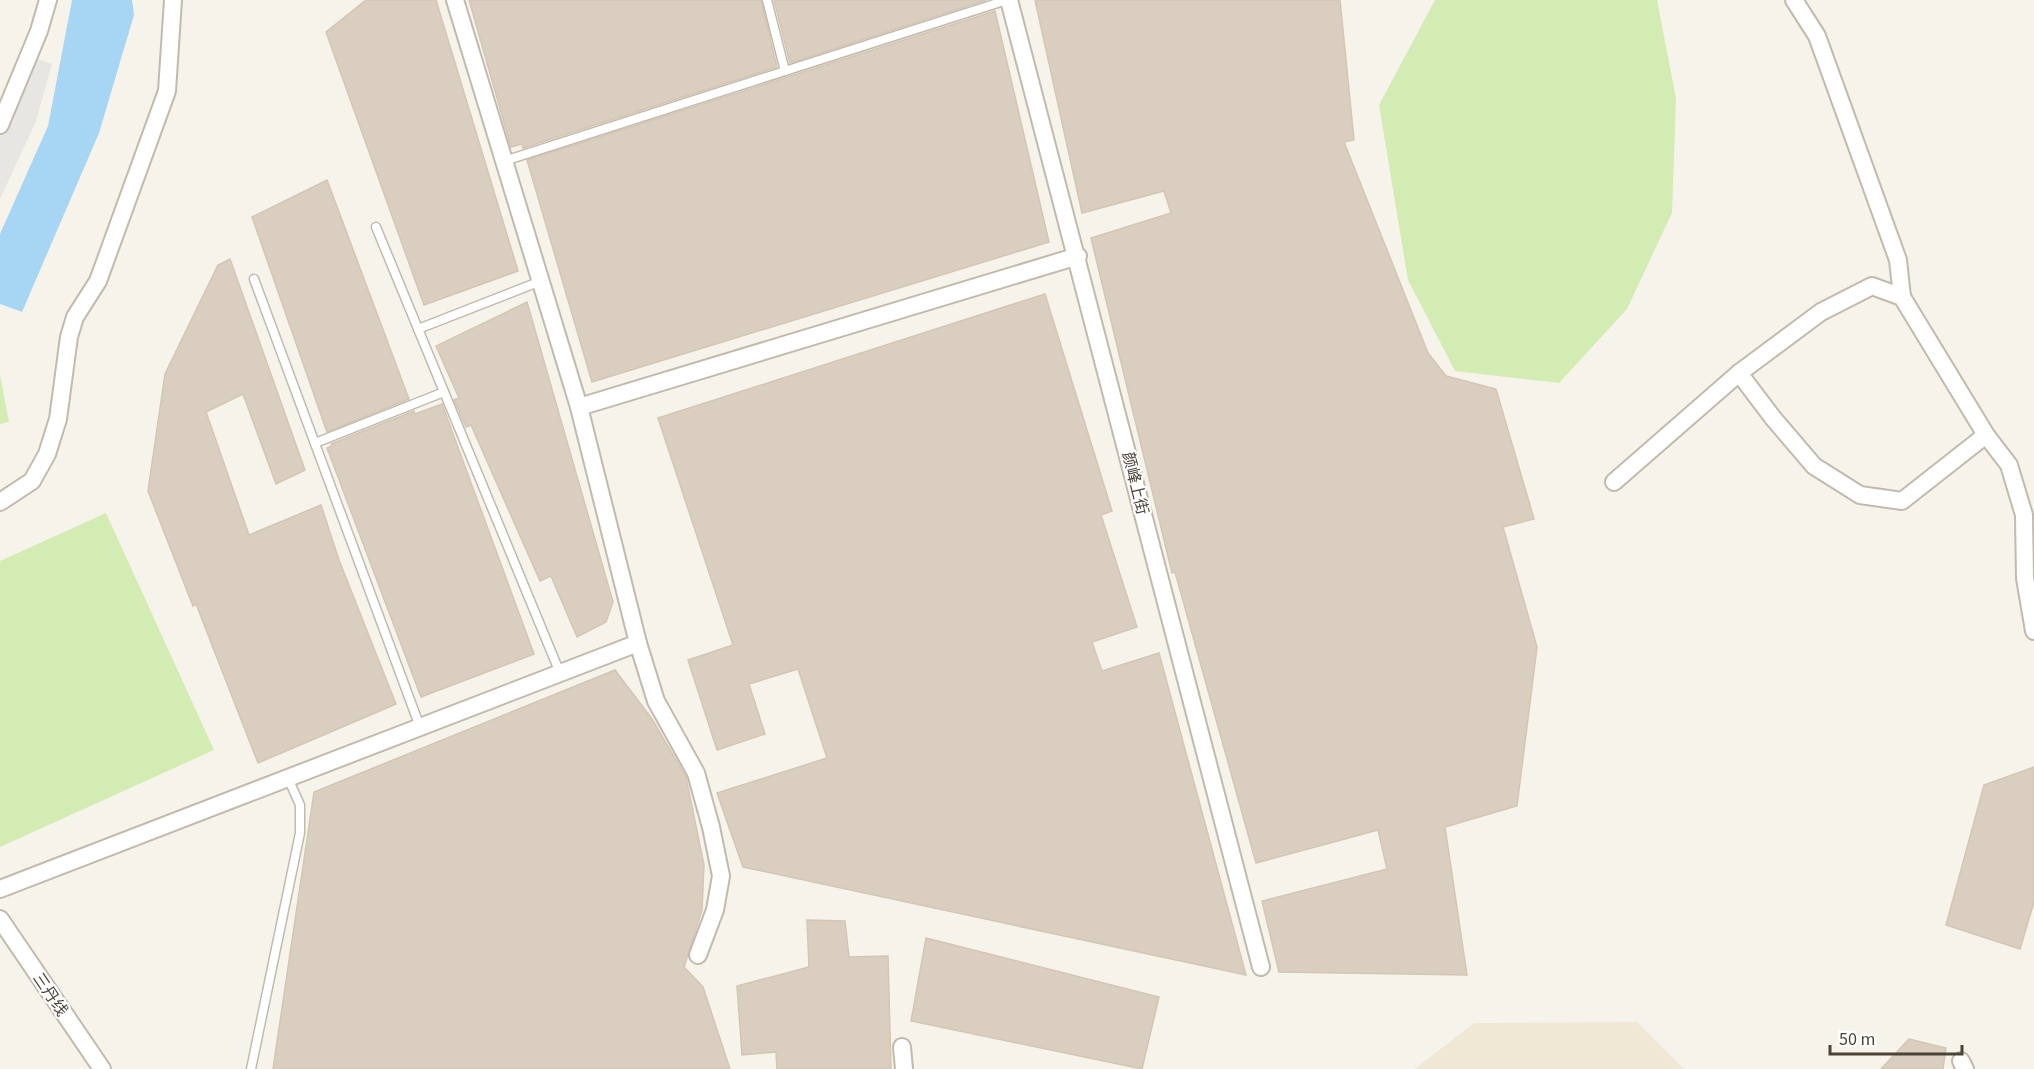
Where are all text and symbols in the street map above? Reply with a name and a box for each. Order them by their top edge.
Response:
street label: 颜峰上街 [1117,450,1153,517]
street label: 三丹线 [28,969,73,1021]
scale bar [1830,1018,1962,1056]
text: 50 m [1839,1027,1875,1052]

